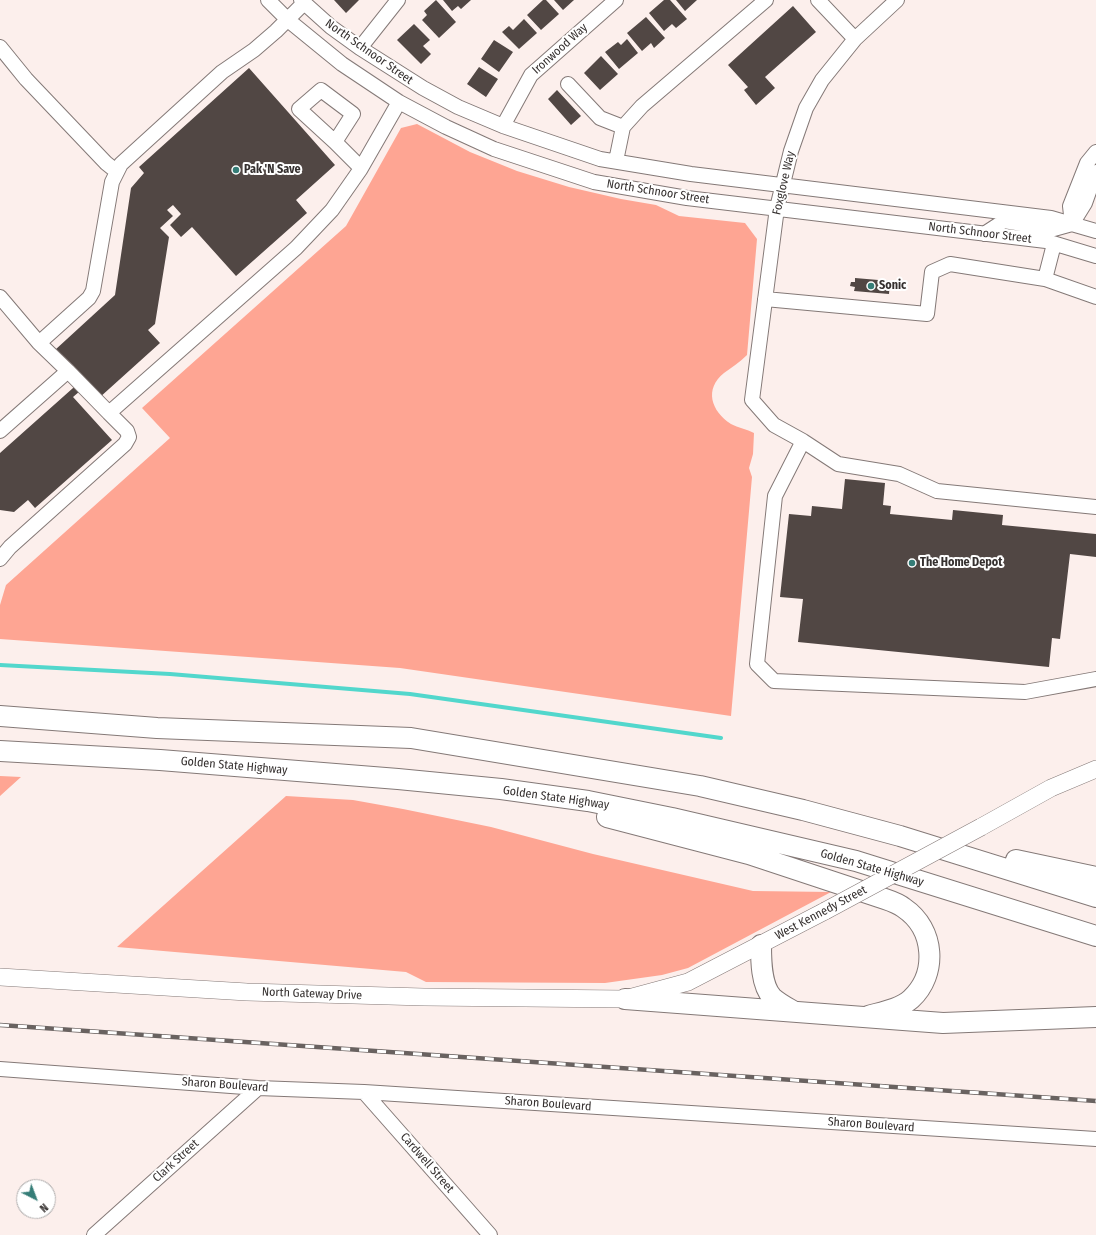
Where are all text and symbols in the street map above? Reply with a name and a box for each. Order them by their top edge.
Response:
street label: North Schnoor Street [322,16,416,88]
street label: Ironwood Way [530,21,590,77]
street label: Foxglove Way [770,150,798,216]
place label: Pak 'N Save [244,163,301,177]
marker: Pak 'N Save [231,165,241,175]
street label: North Schnoor Street [606,177,710,207]
street label: North Schnoor Street [928,220,1032,246]
place label: Sonic [879,279,906,293]
marker: Sonic [866,281,876,291]
place label: The Home Depot [920,556,1002,570]
marker: The Home Depot [907,558,917,568]
street label: Golden State Highway [180,754,288,778]
street label: Golden State Highway [502,783,610,813]
street label: Golden State Highway [819,846,925,890]
street label: West Kennedy Street [773,883,869,943]
street label: North Gateway Drive [262,985,362,1003]
street label: Sharon Boulevard [181,1075,269,1095]
street label: Sharon Boulevard [504,1094,592,1114]
street label: Sharon Boulevard [827,1115,915,1135]
street label: Cardwell Street [397,1130,457,1196]
street label: Clark Street [150,1137,202,1185]
north arrow [16,1179,56,1219]
text: N [37,1201,50,1215]

